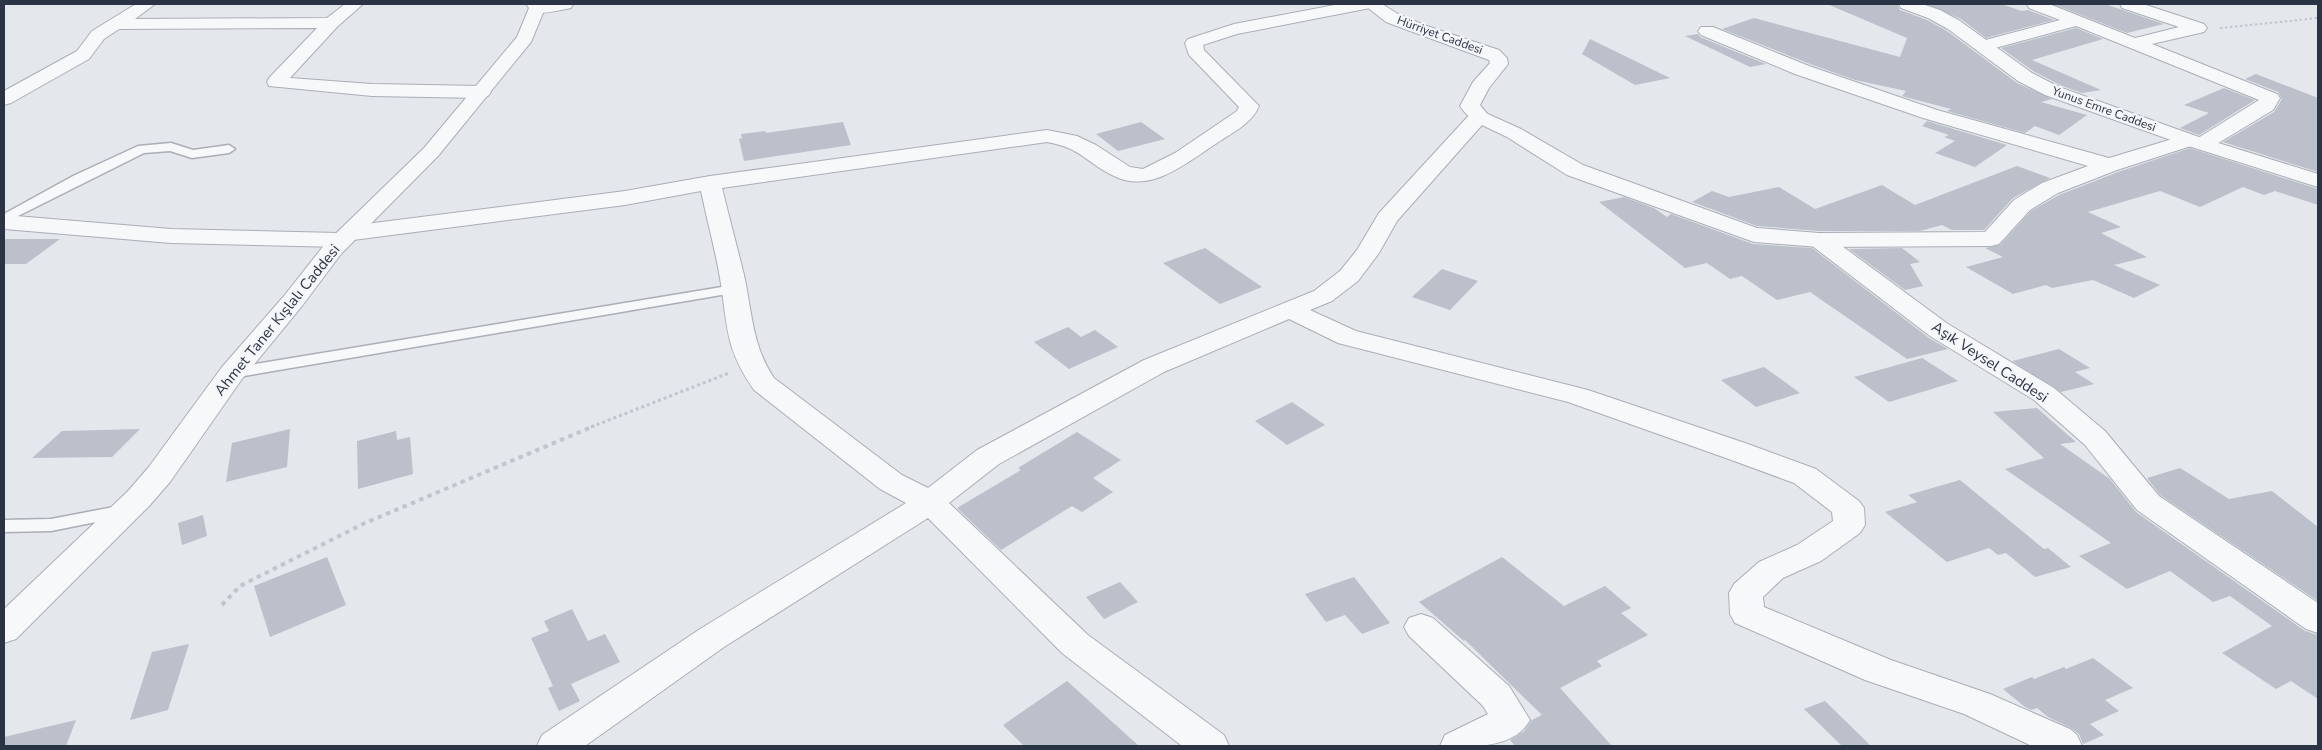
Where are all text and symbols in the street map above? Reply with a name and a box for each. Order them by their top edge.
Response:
street label: Hürriyet Caddesi [1395,12,1485,58]
street label: Yunus Emre Caddesi [2049,82,2158,135]
street label: Ahmet Taner Kışlalı Caddesi [210,240,344,400]
street label: Aşık Veysel Caddesi [1928,317,2052,407]

